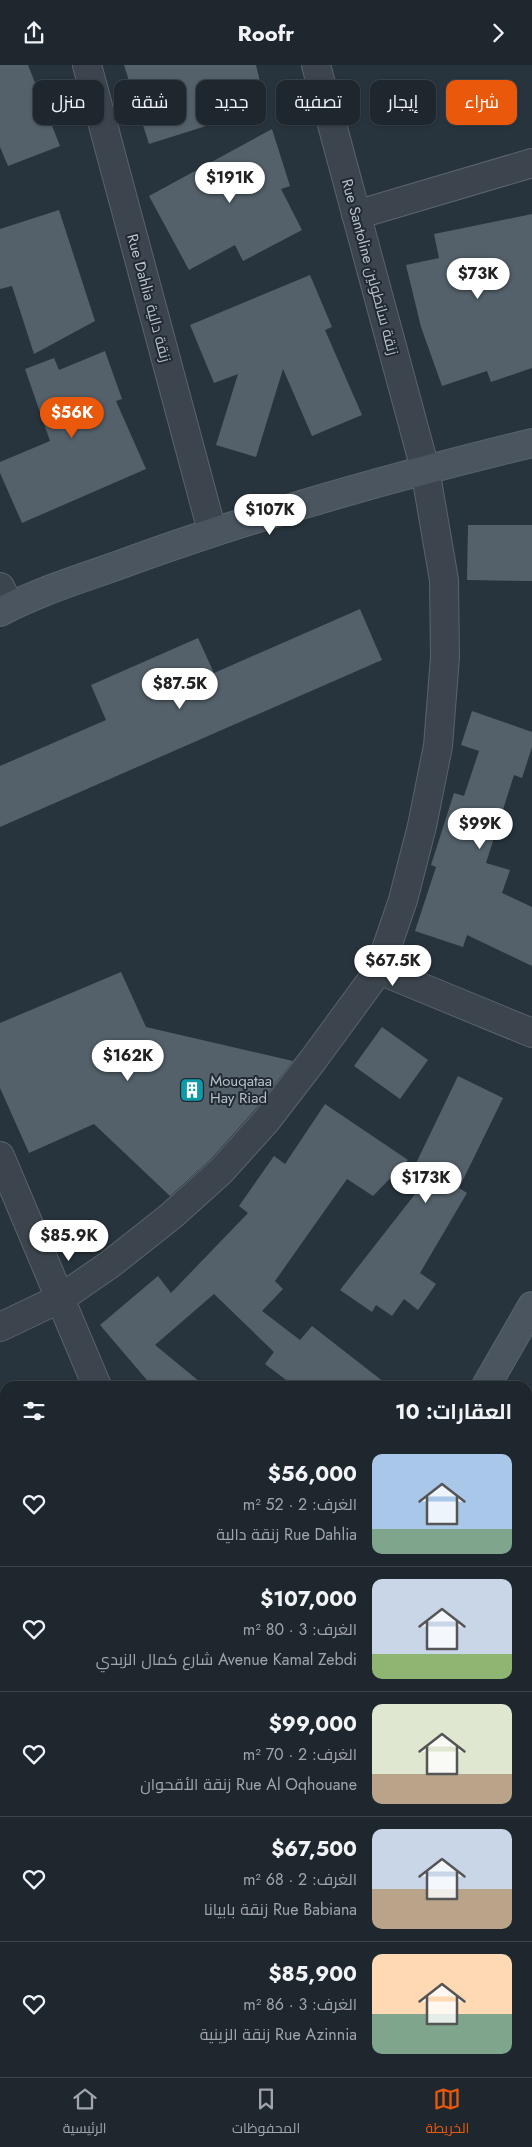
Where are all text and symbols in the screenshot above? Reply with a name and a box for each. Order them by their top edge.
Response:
text: Roofr [238,17,294,49]
icon: share [20,19,48,47]
icon: forward [484,19,512,47]
chip: منزل [33,80,104,125]
chip: شقة [114,80,186,125]
chip: جديد [196,80,266,125]
chip: تصفية [276,80,360,125]
chip: إيجار [370,80,436,125]
chip: شراء [446,80,517,125]
pin: $191K [195,161,265,204]
text: $191K [206,166,254,189]
street label: Rue Santoline زنقة سانطولين [336,176,404,358]
street label: Rue Dahlia زنقة دالية [121,231,177,365]
pin: $73K [448,257,508,300]
text: $73K [458,262,498,285]
pin: $56K [42,397,102,439]
text: $56K [51,401,93,424]
pin: $107K [235,493,305,536]
text: $107K [245,498,295,521]
pin: $87.5K [139,667,221,710]
text: $87.5K [153,672,207,695]
pin: $99K [450,807,510,850]
text: $99K [459,812,501,835]
pin: $67.5K [352,945,434,987]
text: $67.5K [365,949,421,972]
pin: $162K [93,1039,163,1082]
text: $162K [103,1044,153,1067]
place label: Mouqataa Hay Riad [210,1070,272,1109]
building icon: Mouqataa Hay Riad [179,1077,205,1103]
pin: $173K [391,1161,461,1204]
text: $173K [402,1166,450,1189]
pin: $85.9K [28,1219,110,1262]
text: $85.9K [40,1224,98,1247]
icon: filters [20,1397,48,1425]
text: العقارات: 10 [395,1397,512,1427]
text: $56,000 [268,1459,357,1489]
icon: home [412,1474,472,1534]
icon: heart [20,1490,48,1518]
text: الغرف: 2 · 52 m² [243,1493,357,1516]
text: Rue Dahlia زنقة دالية [216,1523,357,1546]
text: $107,000 [260,1584,357,1614]
icon: home [412,1599,472,1659]
icon: heart [20,1615,48,1643]
text: الغرف: 3 · 80 m² [243,1618,357,1641]
text: Avenue Kamal Zebdi شارع كمال الزبدي [96,1648,357,1671]
text: $99,000 [269,1709,357,1739]
icon: home [412,1724,472,1784]
icon: heart [20,1740,48,1768]
text: الغرف: 2 · 70 m² [243,1743,357,1766]
text: Rue Al Oqhouane زنقة الأقحوان [140,1773,357,1796]
text: $67,500 [271,1834,357,1864]
icon: home [412,1849,472,1909]
icon: heart [20,1865,48,1893]
text: الغرف: 2 · 68 m² [243,1868,357,1891]
text: Rue Babiana زنقة بابيانا [204,1898,357,1921]
text: $85,900 [269,1959,357,1989]
icon: home [412,1974,472,2034]
icon: heart [20,1990,48,2018]
text: الغرف: 3 · 86 m² [243,1993,357,2016]
text: Rue Azinnia زنقة الزينية [200,2023,357,2046]
tab: الرئيسية [63,2085,107,2141]
tab: المحفوظات [232,2085,300,2141]
tab: الخريطة [426,2085,469,2141]

